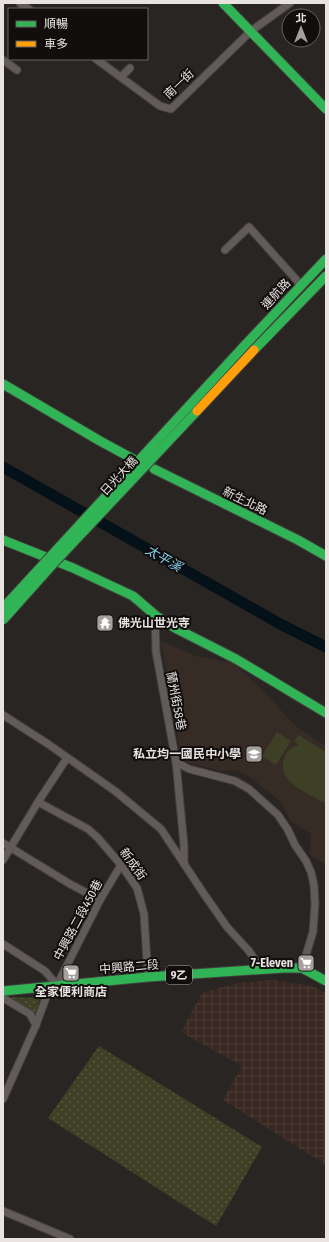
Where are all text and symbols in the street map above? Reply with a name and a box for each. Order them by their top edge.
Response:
legend [8,8,148,60]
north arrow [281,8,321,48]
text: 北 [296,12,307,25]
text: 順暢 [44,17,68,31]
text: 車多 [44,37,68,51]
street label: 南一街 [161,66,197,102]
street label: 連航路 [259,276,293,312]
street label: 日光大橋 [98,454,140,498]
street label: 新生北路 [220,484,270,518]
water label: 太平溪 [143,542,186,576]
temple icon: 佛光山世光寺 [95,613,115,633]
place label: 佛光山世光寺 [118,616,190,630]
street label: 蘭州街58巷 [163,670,189,732]
school or university icon: 私立均一國民中小學 [244,744,264,764]
place label: 私立均一國民中小學 [133,747,241,761]
street label: 新成街 [117,845,149,883]
street label: 中興路二段450巷 [51,877,105,963]
supermarket icon: 7-Eleven [296,953,316,973]
place label: 7-Eleven [251,956,293,970]
street label: 中興路二段 [98,957,160,977]
supermarket icon: 全家便利商店 [61,963,81,983]
road number: 9乙 [166,966,192,984]
place label: 全家便利商店 [35,985,107,999]

